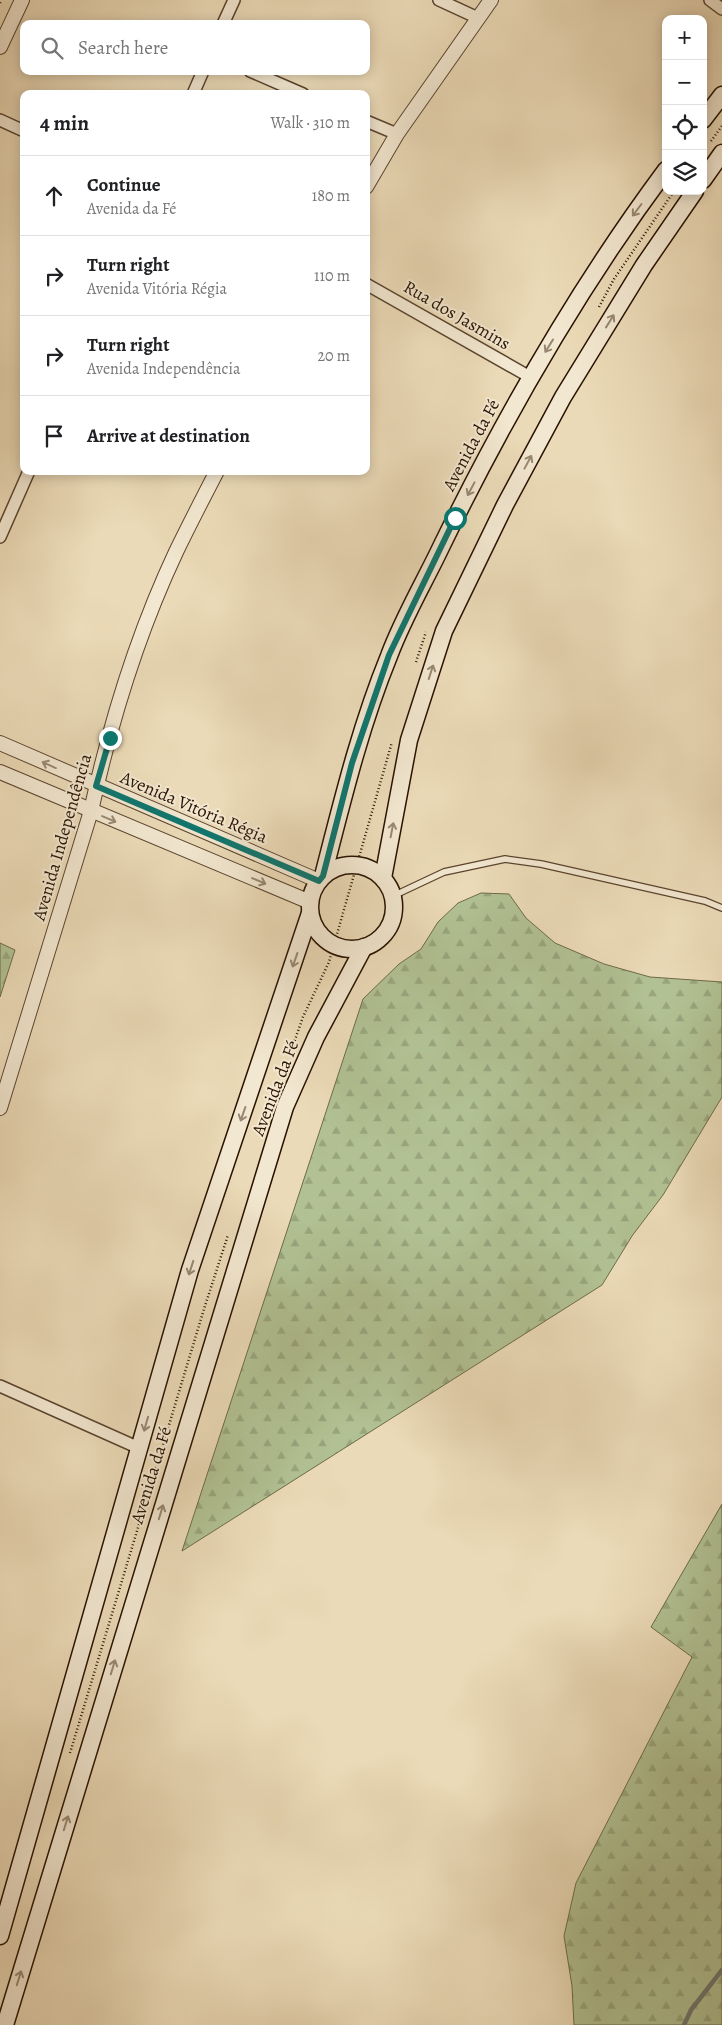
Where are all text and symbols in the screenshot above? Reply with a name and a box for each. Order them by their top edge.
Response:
map controls [662,15,707,195]
button: + [662,15,707,60]
search box [20,20,370,75]
icon: search [38,34,66,62]
text: Search here [78,35,168,61]
button: − [662,60,707,105]
button: locate [662,105,707,150]
text: 4 min [40,109,89,137]
text: Walk · 310 m [270,112,350,134]
button: layers [662,150,707,195]
text: Continue [87,172,161,198]
icon: ahead [40,182,68,210]
text: 180 m [312,185,350,207]
text: Avenida da Fé [87,198,176,220]
one-way arrow [632,203,642,217]
text: Turn right [87,252,169,278]
icon: right [40,262,68,290]
text: 110 m [314,265,350,287]
street label: Rua dos Jasmins [399,275,515,355]
text: Avenida Vitória Régia [87,278,227,300]
one-way arrow [605,315,615,329]
text: Turn right [87,332,169,358]
one-way arrow [543,339,553,353]
icon: right [40,342,68,370]
text: 20 m [317,345,350,367]
text: Avenida Independência [87,358,240,380]
street label: Avenida da Fé [436,395,505,496]
icon: arrive [40,422,68,450]
text: Arrive at destination [87,423,250,449]
one-way arrow [523,454,533,469]
one-way arrow [466,481,476,496]
route start [444,507,467,530]
one-way arrow [426,665,436,681]
route end [99,727,122,750]
street label: Avenida Independência [26,750,97,924]
one-way arrow [42,759,57,769]
street label: Avenida Vitória Régia [116,765,272,849]
one-way arrow [101,814,116,824]
one-way arrow [388,822,397,838]
one-way arrow [251,877,266,886]
one-way arrow [290,951,299,967]
street label: Avenida da Fé [245,1037,304,1140]
one-way arrow [238,1105,247,1121]
one-way arrow [186,1259,195,1275]
one-way arrow [141,1415,150,1431]
street label: Avenida da Fé [125,1423,177,1528]
one-way arrow [156,1504,166,1520]
one-way arrow [109,1660,119,1676]
one-way arrow [62,1815,72,1831]
one-way arrow [15,1971,25,1987]

